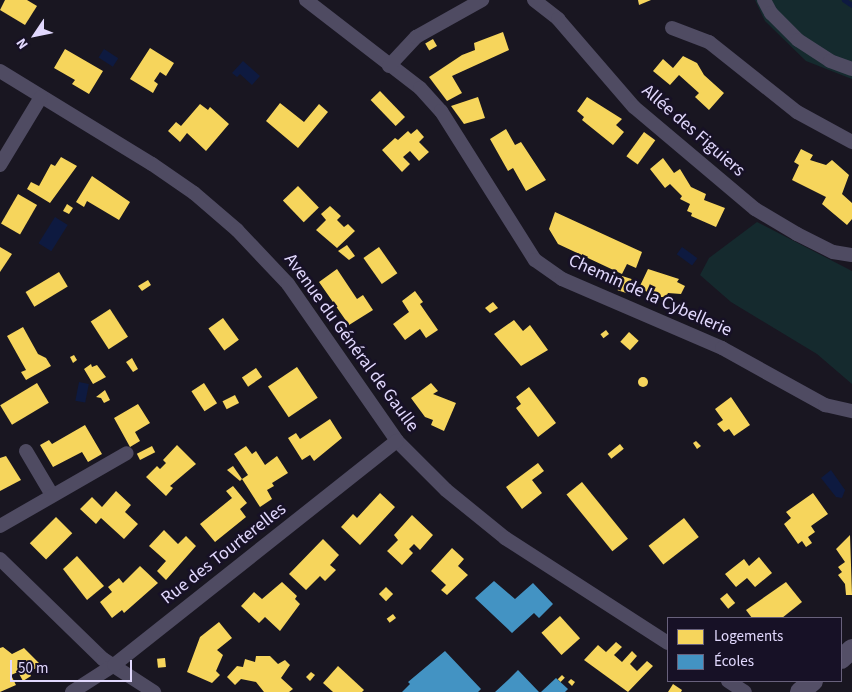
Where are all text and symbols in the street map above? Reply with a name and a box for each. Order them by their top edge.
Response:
north arrow [10,10,60,60]
text: N [12,34,33,53]
street label: Allée des Figuiers [637,80,749,182]
street label: Avenue du Général de Gaulle [279,250,423,436]
street label: Chemin de la Cybellerie [565,250,735,342]
street label: Rue des Tourterelles [157,499,291,609]
legend [667,617,842,682]
text: Logements [714,626,783,647]
scale bar [12,650,135,682]
text: Écoles [714,651,754,672]
text: 50 m [18,658,48,679]

